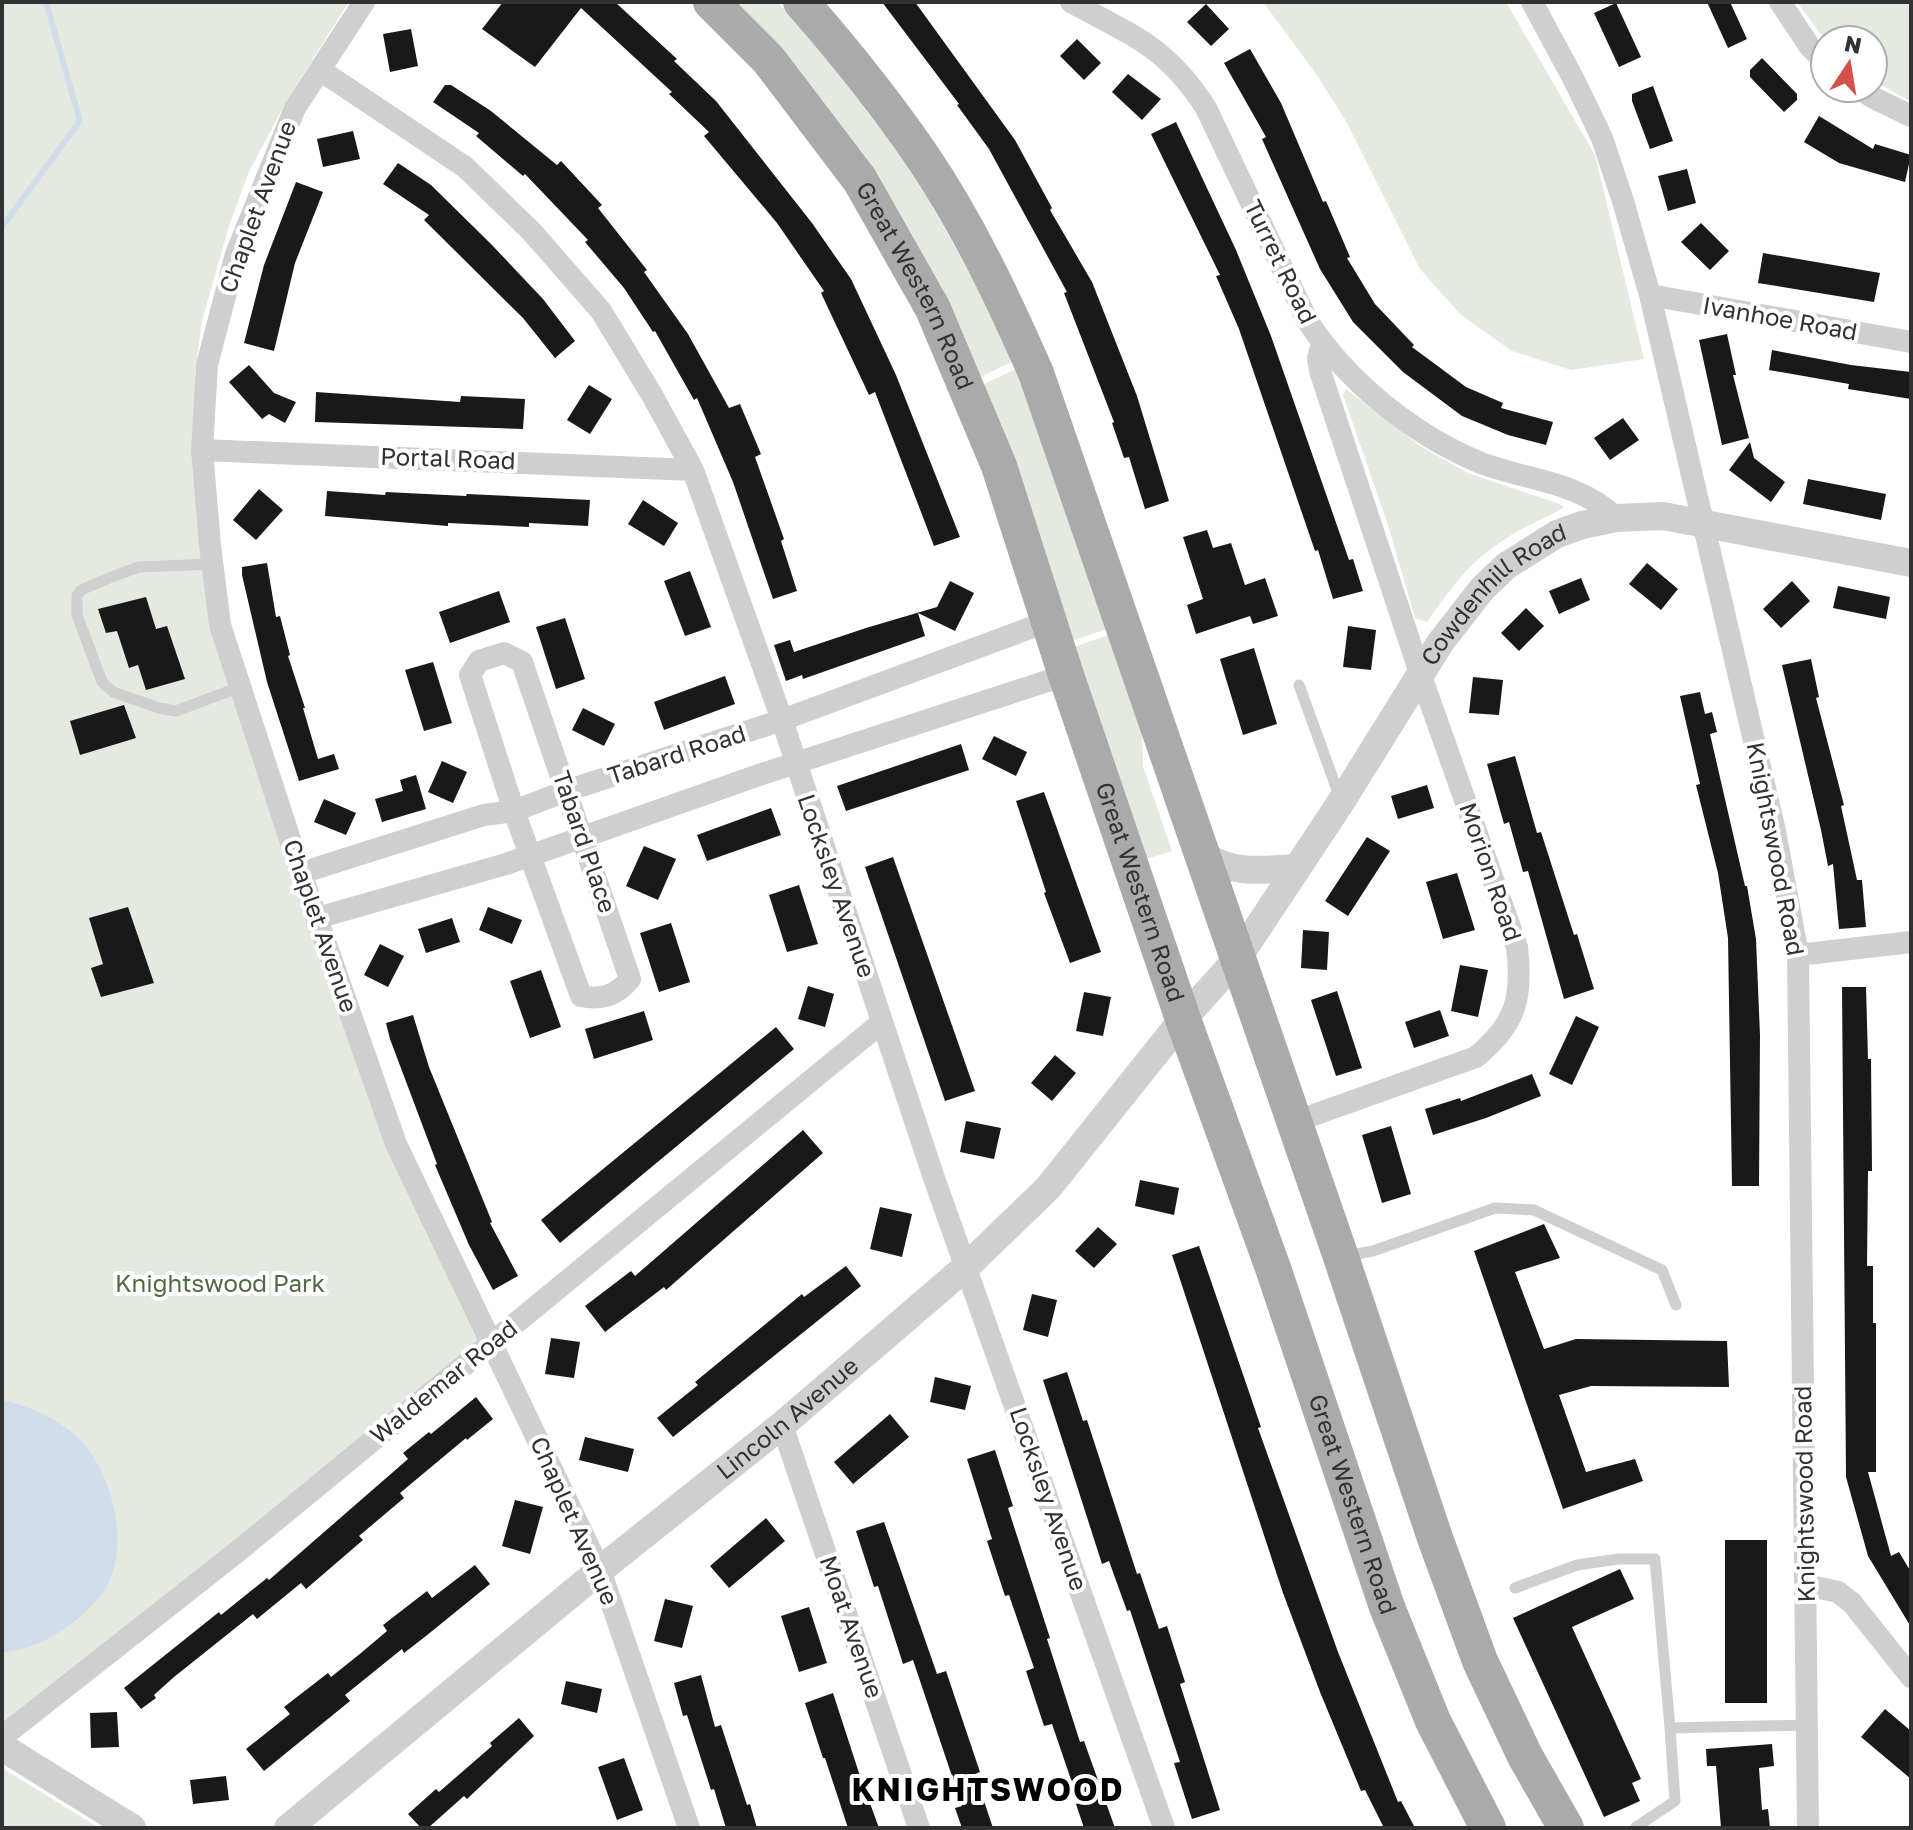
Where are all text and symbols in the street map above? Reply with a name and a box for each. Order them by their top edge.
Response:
north arrow [1809,24,1889,104]
text: N [1842,29,1864,59]
street label: Chaplet Avenue [212,116,301,297]
street label: Great Western Road [851,176,981,394]
street label: Turret Road [1239,195,1324,328]
street label: Ivanhoe Road [1701,290,1860,345]
street label: Portal Road [380,441,516,474]
street label: Cowdenhill Road [1414,516,1570,670]
street label: Tabard Road [604,718,749,790]
street label: Knightswood Road [1742,739,1811,958]
street label: Tabard Place [548,767,623,916]
street label: Great Western Road [1090,778,1192,1005]
street label: Locksley Avenue [792,790,882,981]
street label: Morion Road [1454,798,1529,945]
street label: Chaplet Avenue [278,835,365,1016]
park label: Knightswood Park [115,1268,325,1297]
street label: Waldemar Road [364,1313,522,1449]
street label: Lincoln Avenue [710,1350,863,1485]
street label: Knightswood Road [1787,1385,1820,1603]
street label: Great Western Road [1303,1390,1404,1617]
street label: Locksley Avenue [1004,1403,1094,1594]
street label: Chaplet Avenue [525,1432,625,1609]
street label: Moat Avenue [815,1551,890,1702]
district label: KNIGHTSWOOD [851,1770,1125,1808]

